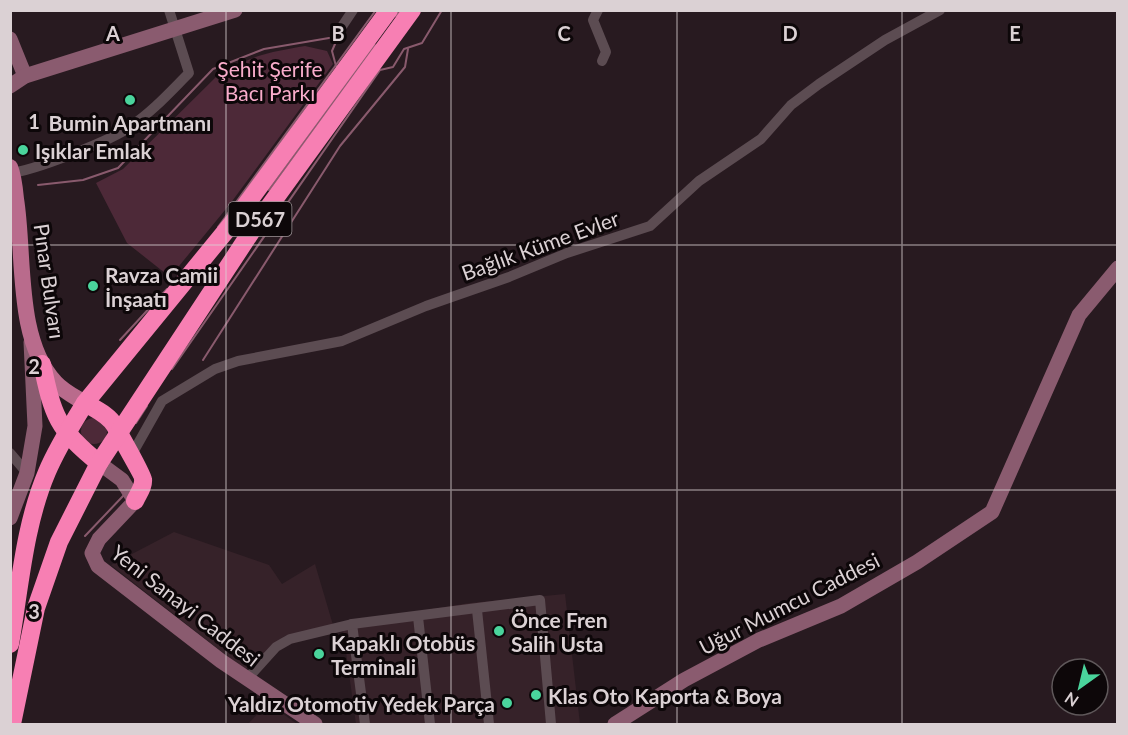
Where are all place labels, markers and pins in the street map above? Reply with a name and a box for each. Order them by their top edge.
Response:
marker: Bumin Apartmanı [123,93,137,107]
place label: Bumin Apartmanı [49,110,211,135]
place label: Işıklar Emlak [35,138,152,163]
marker: Işıklar Emlak [16,143,30,157]
place label: Ravza Camii İnşaatı [105,262,218,311]
marker: Ravza Camii İnşaatı [86,279,100,293]
place label: Önce Fren Salih Usta [511,607,608,656]
marker: Önce Fren Salih Usta [492,624,506,638]
place label: Kapaklı Otobüs Terminali [331,630,475,679]
marker: Kapaklı Otobüs Terminali [312,647,326,661]
place label: Klas Oto Kaporta & Boya [548,683,782,708]
marker: Klas Oto Kaporta & Boya [529,688,543,702]
place label: Yaldız Otomotiv Yedek Parça [227,691,495,716]
marker: Yaldız Otomotiv Yedek Parça [500,696,514,710]

